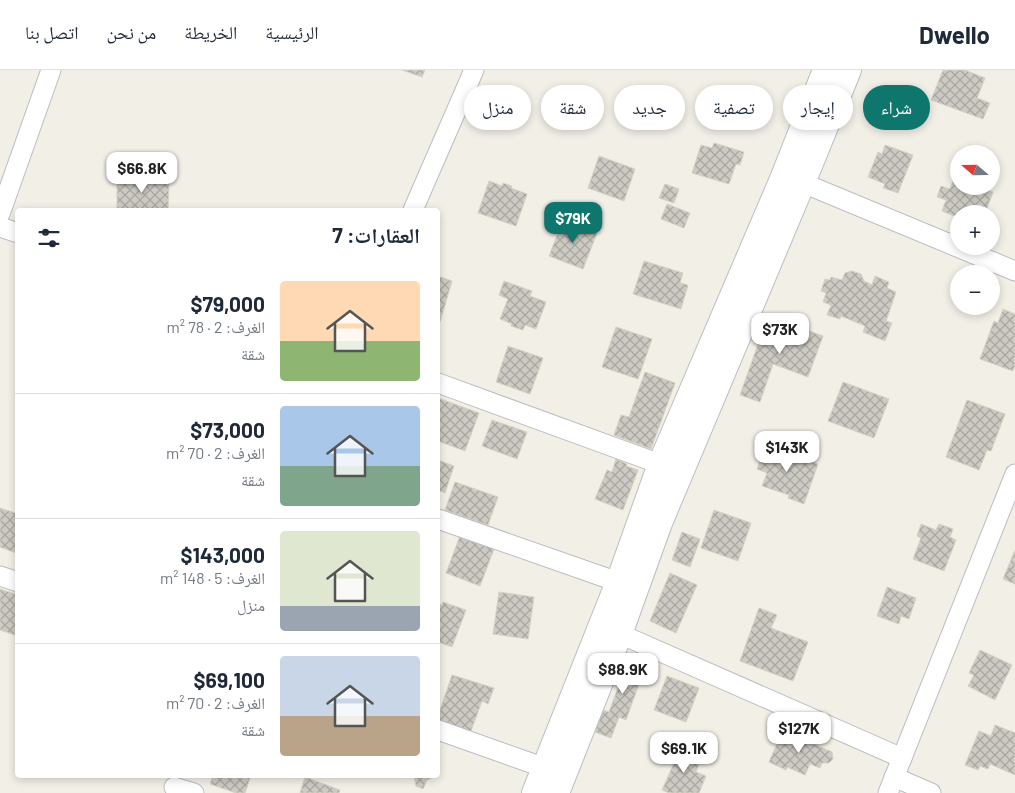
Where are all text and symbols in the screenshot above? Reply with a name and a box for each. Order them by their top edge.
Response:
text: Dwello [919,20,990,49]
text: اتصل بنا [25,21,78,43]
text: من نحن [106,21,156,43]
text: الخريطة [184,21,237,43]
text: الرئيسية [265,21,319,43]
chip: منزل [464,85,531,130]
chip: شقة [541,85,604,130]
chip: جديد [614,85,685,130]
chip: تصفية [695,85,773,130]
chip: إيجار [783,85,853,130]
chip: شراء [863,85,930,130]
north arrow [950,145,1000,195]
map controls [950,145,1000,315]
pin: $66.8K [101,152,183,194]
text: $66.8K [117,158,167,177]
pin: $79K [543,202,603,244]
button: + [950,205,1000,255]
text: $79K [555,208,591,227]
text: العقارات: 7 [332,222,420,247]
icon: filters [35,224,63,252]
button: − [950,265,1000,315]
text: $79,000 [190,291,265,316]
icon: home [320,301,380,361]
pin: $73K [750,312,810,355]
text: الغرف: 2 · 78 m² [167,317,265,336]
text: $73K [762,319,798,338]
text: شقة [241,344,265,363]
text: $73,000 [190,417,265,442]
icon: home [320,426,380,486]
pin: $143K [752,430,822,473]
text: $143K [765,437,809,456]
text: الغرف: 2 · 70 m² [166,443,265,462]
text: شقة [241,470,265,489]
text: $143,000 [181,542,265,567]
icon: home [320,551,380,611]
text: الغرف: 5 · 148 m² [160,568,265,587]
text: منزل [237,595,265,614]
pin: $88.9K [582,652,664,695]
text: $88.9K [598,659,648,678]
text: $69,100 [194,667,265,692]
icon: home [320,676,380,736]
text: الغرف: 2 · 70 m² [166,693,265,712]
pin: $127K [764,712,834,754]
text: $127K [778,718,820,737]
text: شقة [241,720,265,739]
pin: $69.1K [643,732,725,774]
text: $69.1K [661,738,707,757]

